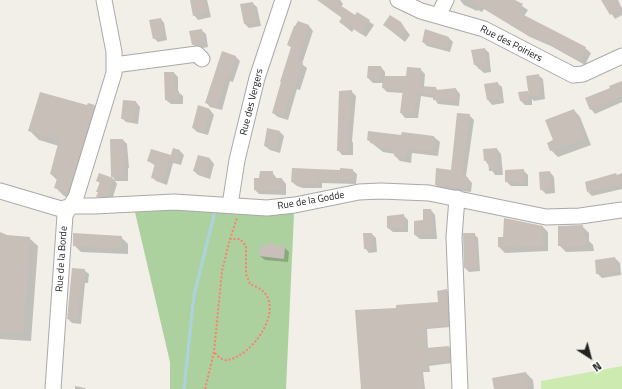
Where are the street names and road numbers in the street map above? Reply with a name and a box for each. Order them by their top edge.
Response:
street label: Rue des Poiriers [478,23,544,65]
street label: Rue des Vergers [238,68,266,136]
street label: Rue de la Godde [277,189,345,213]
street label: Rue de la Borde [54,226,70,292]

